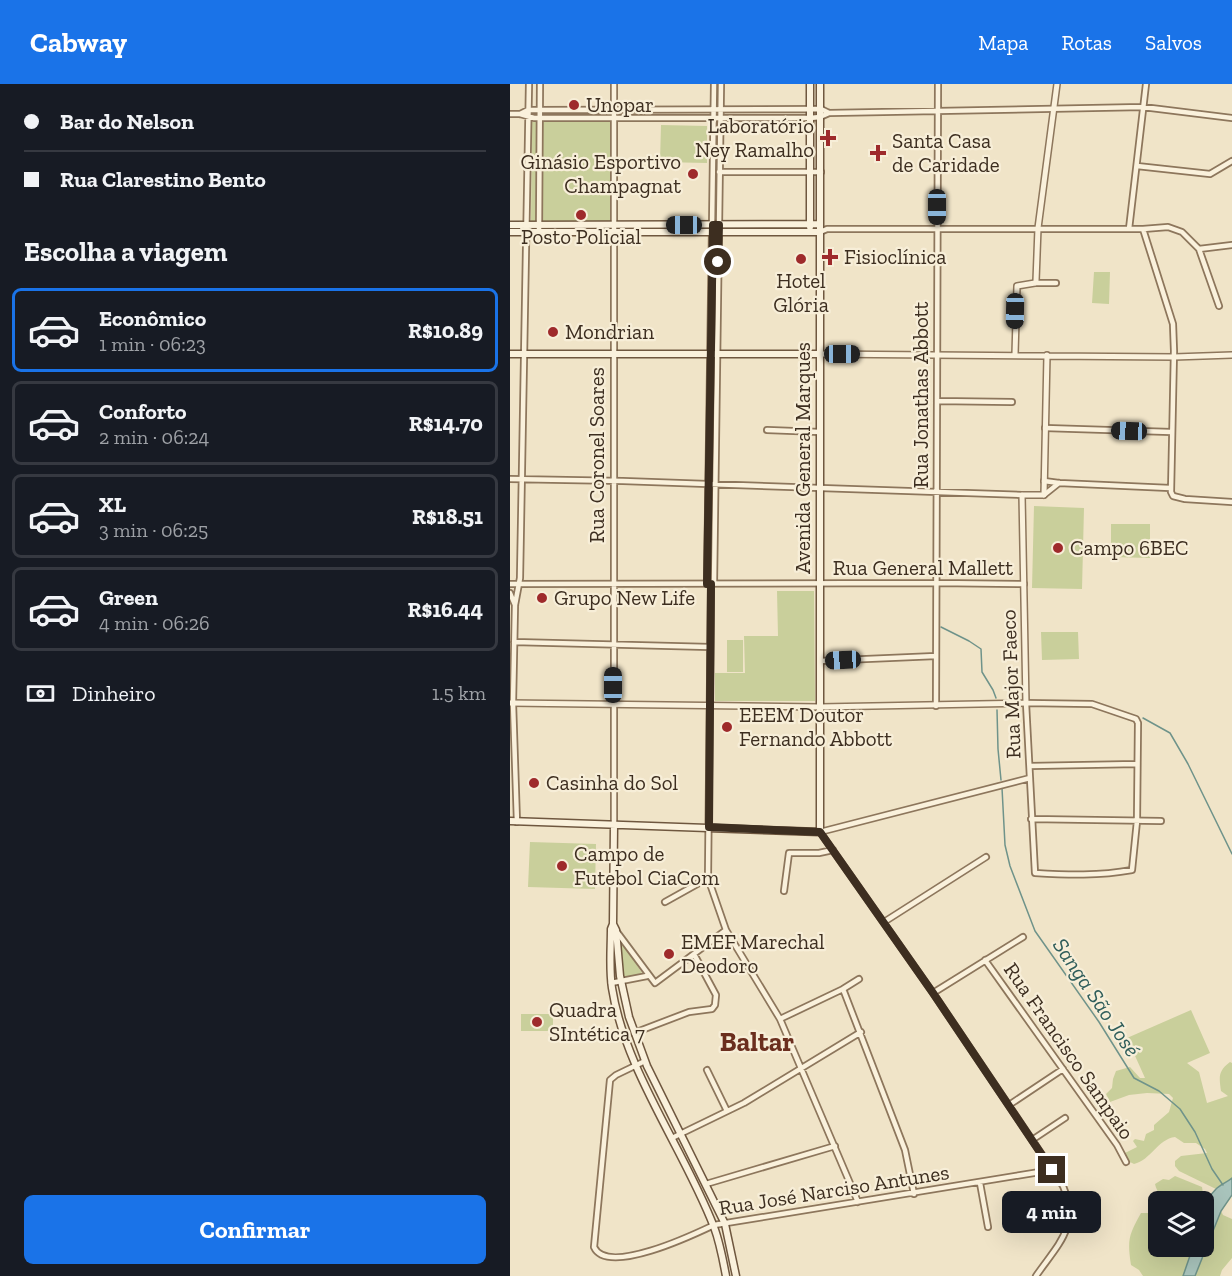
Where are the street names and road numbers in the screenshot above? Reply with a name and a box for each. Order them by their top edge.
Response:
street label: Rua Jonathas Abbott [908,301,933,488]
street label: Avenida General Marques [790,342,815,574]
street label: Rua Coronel Soares [584,367,609,543]
street label: Rua General Mallett [833,555,1013,580]
street label: Rua Major Faeco [995,609,1027,759]
street label: Rua Francisco Sampaio [999,957,1140,1144]
street label: Rua José Narciso Antunes [717,1159,951,1220]

